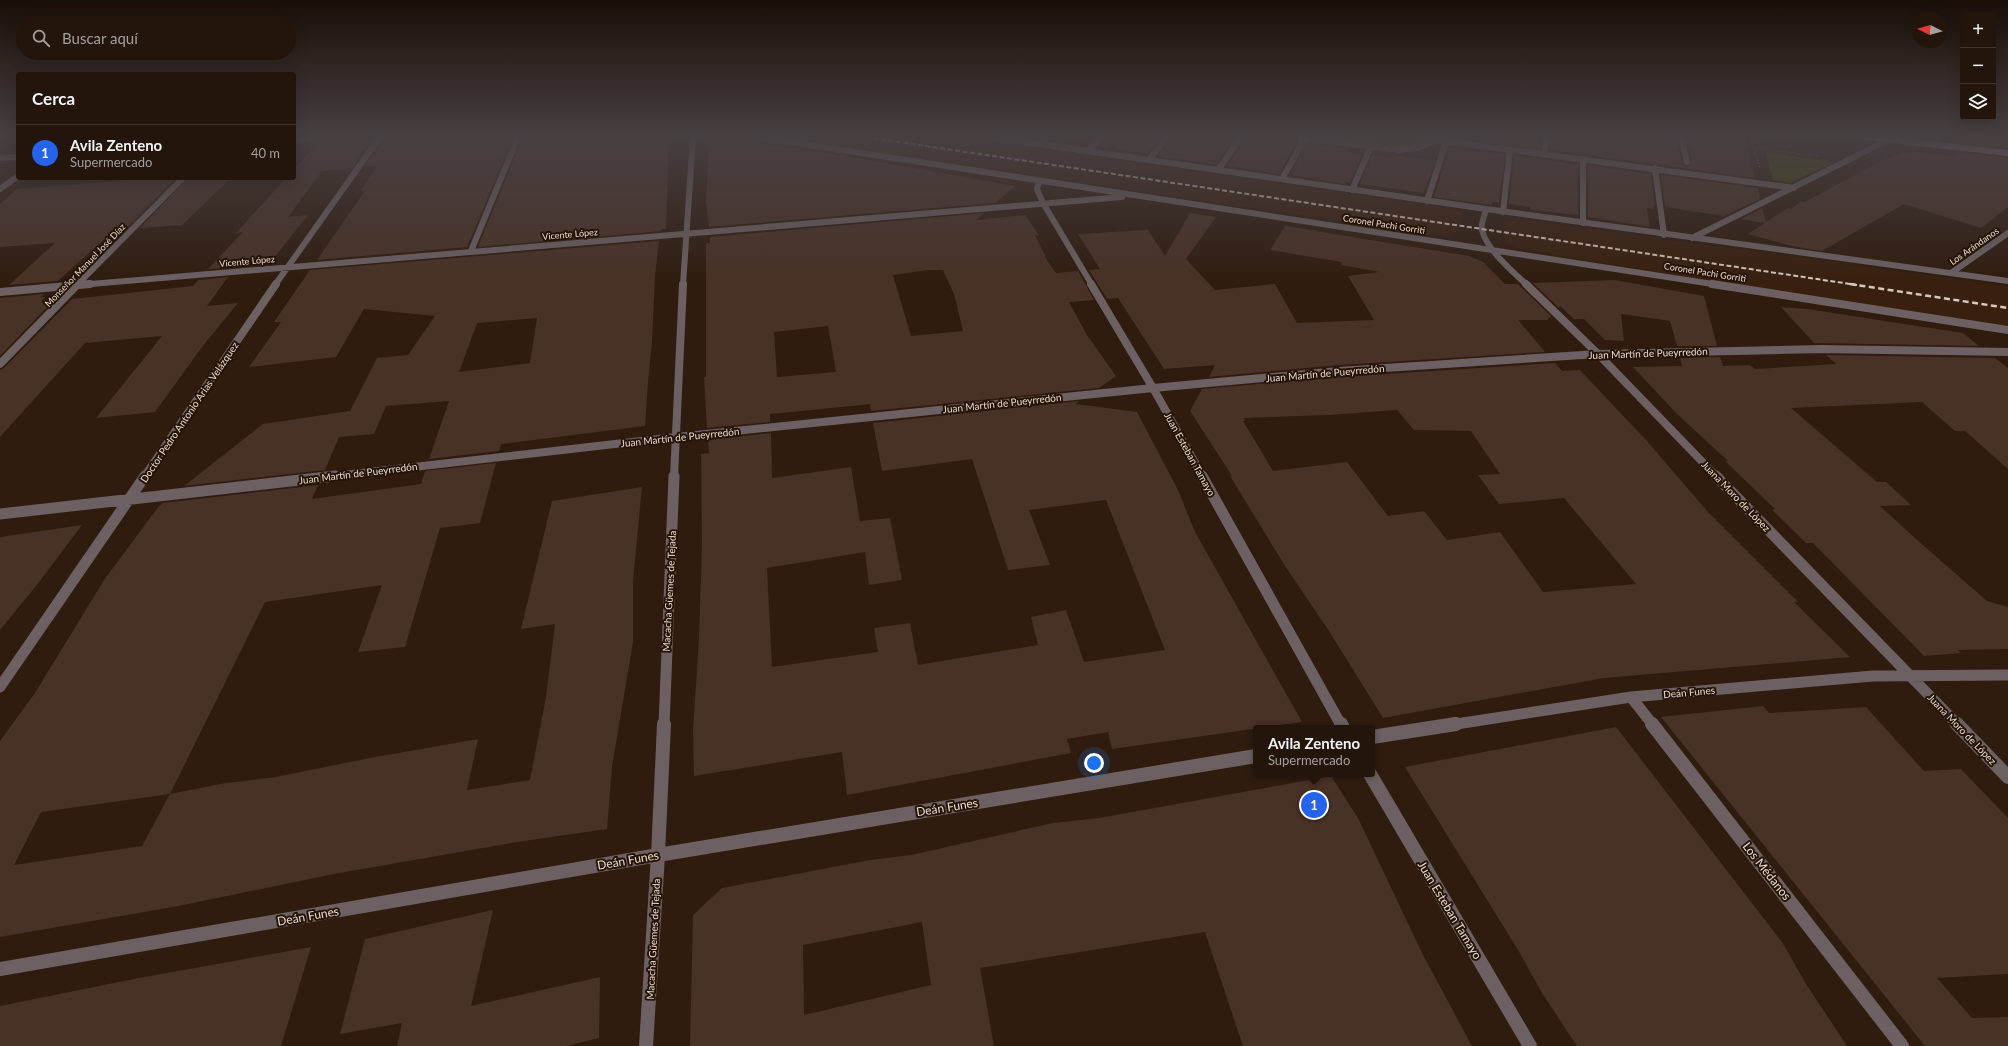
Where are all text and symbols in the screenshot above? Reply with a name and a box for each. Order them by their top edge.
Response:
north arrow [1912,12,1948,48]
map controls [1960,12,1996,120]
button: + [1960,12,1996,48]
search box [16,16,296,60]
icon: search [30,27,52,49]
text: Buscar aquí [62,29,138,47]
button: − [1960,48,1996,84]
button: layers [1960,84,1996,120]
text: Cerca [32,88,75,109]
text: Avila Zenteno [70,136,162,154]
text: 1 [41,145,49,161]
text: 40 m [251,145,280,161]
text: Supermercado [70,154,152,170]
street label: Coronel Pachi Gorriti [1342,212,1426,236]
street label: Monseñor Manuel José Díaz [42,221,128,309]
street label: Los Arándanos [1947,225,2001,267]
street label: Vicente López [542,226,598,242]
street label: Vicente López [219,253,275,269]
street label: Coronel Pachi Gorriti [1663,260,1747,284]
street label: Doctor Pedro Antonio Arias Velázquez [137,339,241,485]
street label: Juan Martín de Pueyrredón [1588,345,1708,361]
street label: Juan Martín de Pueyrredón [1265,362,1385,384]
street label: Juan Martín de Pueyrredón [942,391,1062,415]
street label: Juan Esteban Tamayo [1162,410,1218,498]
street label: Juan Martín de Pueyrredón [620,425,740,449]
street label: Juana Moro de López [1699,458,1773,534]
street label: Juan Martín de Pueyrredón [298,460,418,486]
street label: Macacha Güemes de Tejada [660,530,678,652]
street label: Deán Funes [1663,684,1715,700]
street label: Juana Moro de López [1925,691,1999,767]
popup [1253,725,1375,777]
text: Avila Zenteno [1268,734,1360,752]
text: Supermercado [1268,752,1350,768]
your location [1084,753,1104,773]
pin: 1 [1301,790,1327,820]
street label: Deán Funes [915,795,979,819]
street label: Los Médanos [1740,839,1794,903]
street label: Deán Funes [596,847,660,873]
street label: Juan Esteban Tamayo [1415,858,1485,962]
street label: Macacha Güemes de Tejada [644,878,662,1000]
street label: Deán Funes [276,903,340,929]

